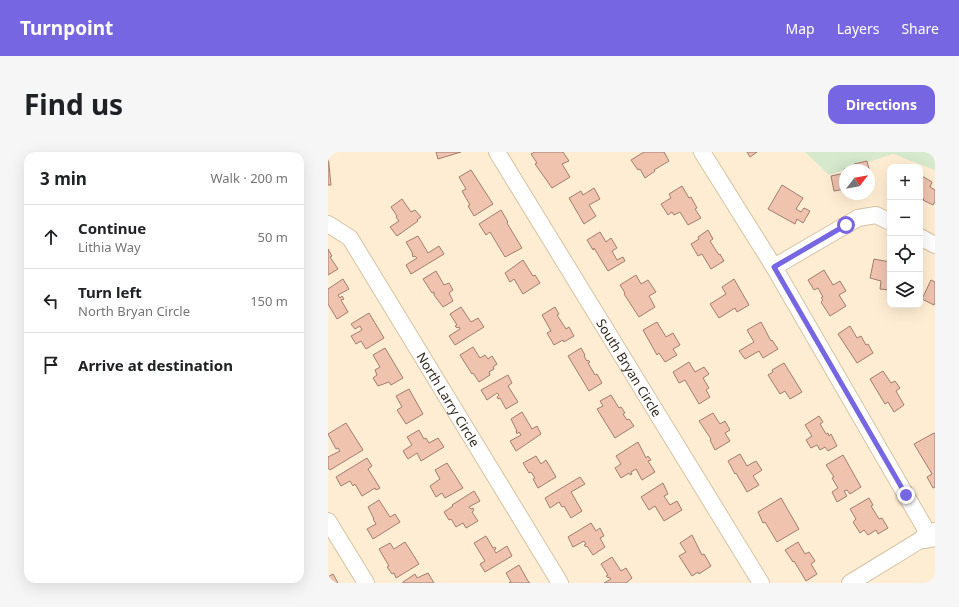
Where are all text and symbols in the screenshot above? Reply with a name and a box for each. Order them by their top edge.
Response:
text: Turnpoint [20,15,113,41]
text: Map [786,19,815,38]
text: Layers [837,19,879,38]
text: Share [901,19,939,38]
text: Find us [24,85,123,123]
button: Directions [828,85,935,124]
north arrow [839,164,875,200]
map controls [887,164,923,308]
button: + [887,164,923,200]
text: 3 min [40,167,87,190]
text: Walk · 200 m [210,169,288,187]
button: − [887,200,923,236]
route start [837,216,855,234]
text: Continue [78,218,146,238]
icon: ahead [40,226,62,248]
text: 50 m [258,228,288,246]
button: locate [887,236,923,272]
text: Lithia Way [78,238,141,256]
button: layers [887,272,923,308]
text: Turn left [78,282,142,302]
icon: left [40,290,62,312]
text: 150 m [250,292,288,310]
text: North Bryan Circle [78,302,190,320]
street label: South Bryan Circle [592,315,666,420]
street label: North Larry Circle [413,349,484,450]
icon: arrive [40,354,62,376]
text: Arrive at destination [78,355,233,375]
route end [897,486,915,504]

